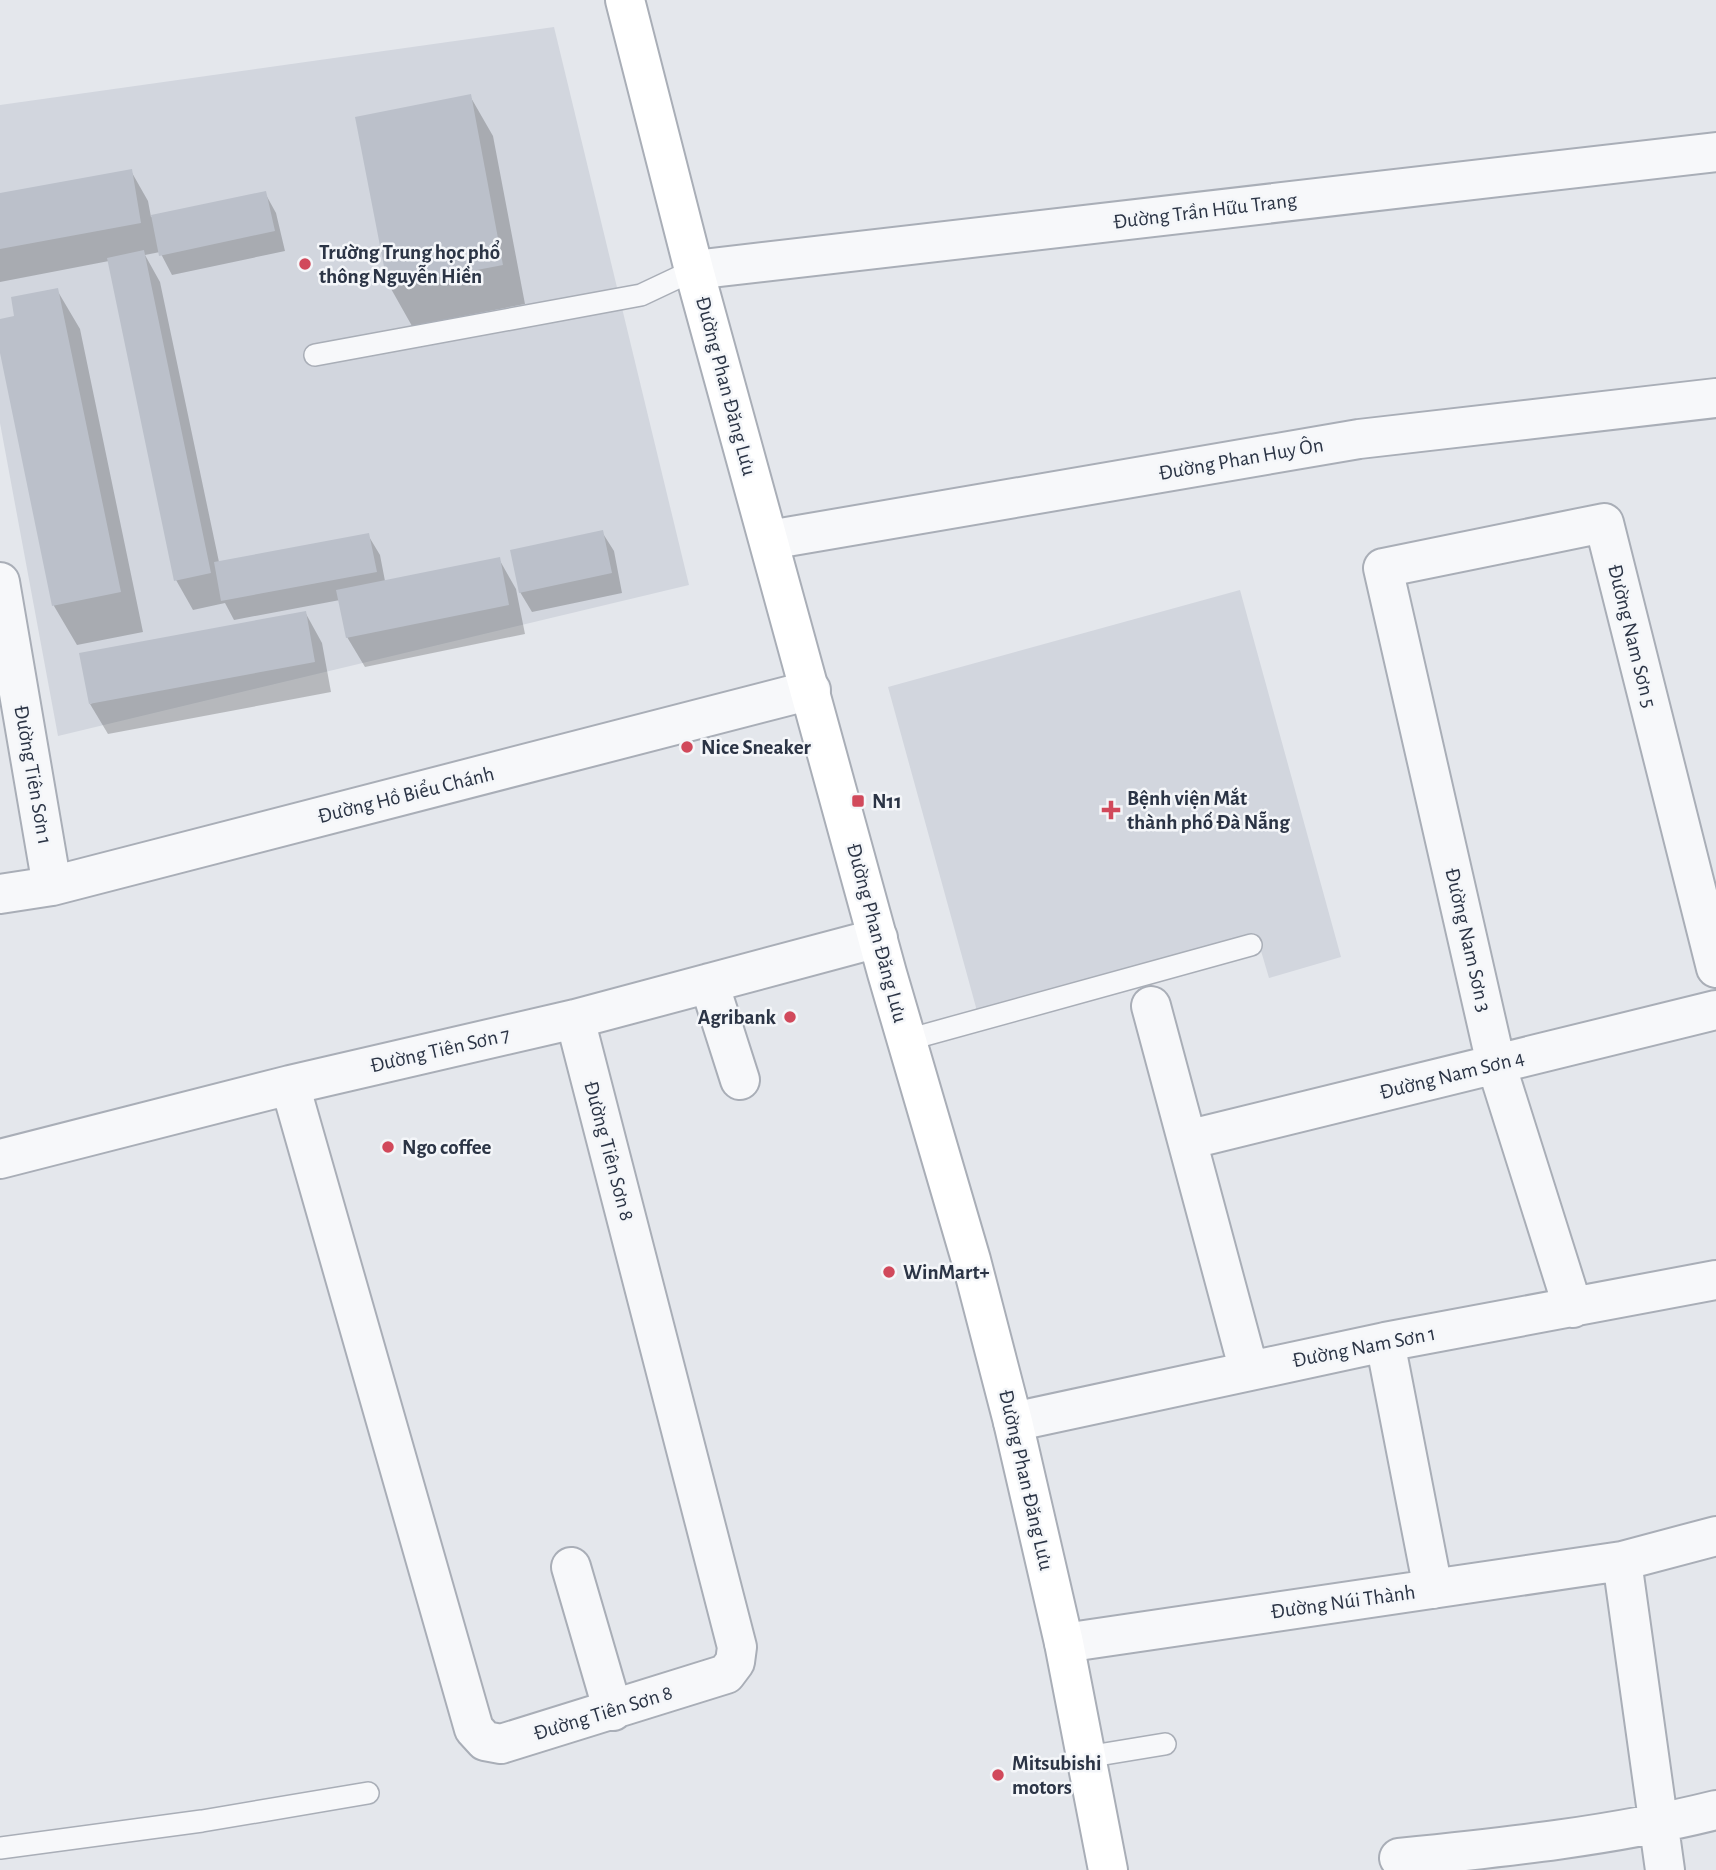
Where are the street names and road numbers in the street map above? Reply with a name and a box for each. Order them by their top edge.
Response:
street label: Đường Trần Hữu Trang [1112,189,1299,233]
street label: Đường Phan Đăng Lưu [692,294,760,478]
street label: Đường Phan Huy Ôn [1157,432,1325,484]
street label: Đường Nam Sơn 5 [1604,562,1660,710]
street label: Đường Tiên Sơn 1 [10,704,56,846]
street label: Đường Hồ Biểu Chánh [315,762,496,827]
street label: Đường Phan Đăng Lưu [843,841,911,1025]
street label: Đường Nam Sơn 3 [1441,866,1495,1014]
street label: Đường Tiên Sơn 7 [368,1024,512,1076]
street label: Đường Nam Sơn 4 [1377,1047,1527,1103]
street label: Đường Tiên Sơn 8 [580,1079,638,1223]
street label: Đường Nam Sơn 1 [1291,1323,1437,1371]
street label: Đường Phan Đăng Lưu [995,1388,1057,1573]
street label: Đường Núi Thành [1269,1581,1417,1623]
street label: Đường Tiên Sơn 8 [531,1682,675,1744]

